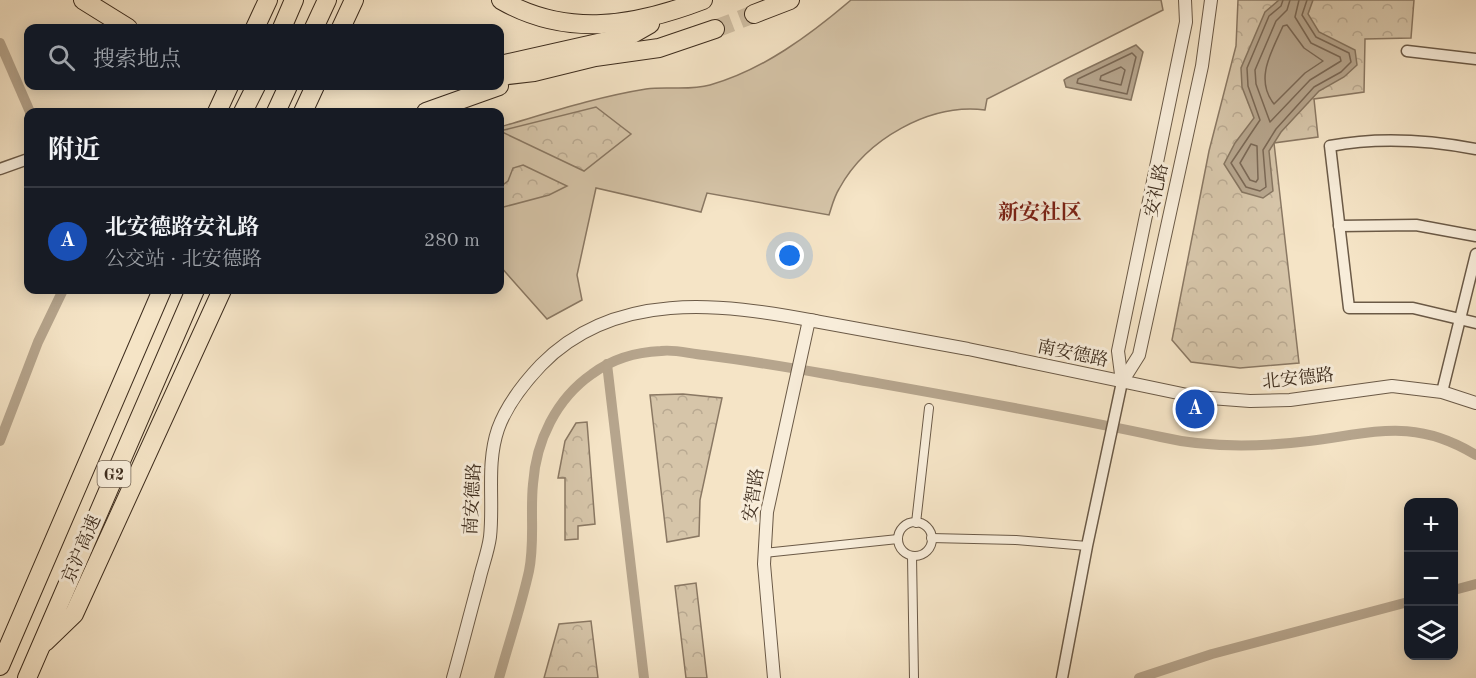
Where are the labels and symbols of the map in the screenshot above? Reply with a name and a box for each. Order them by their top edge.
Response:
street label: 安礼路 [1141,162,1171,218]
district label: 新安社区 [998,200,1082,224]
your location [775,241,804,270]
street label: 南安德路 [1036,336,1110,370]
street label: 北安德路 [1261,364,1335,392]
pin: A [1176,386,1214,432]
road number: G2 [98,461,130,487]
street label: 南安德路 [460,463,484,535]
street label: 安智路 [739,467,767,523]
street label: 京沪高速 [58,512,104,586]

